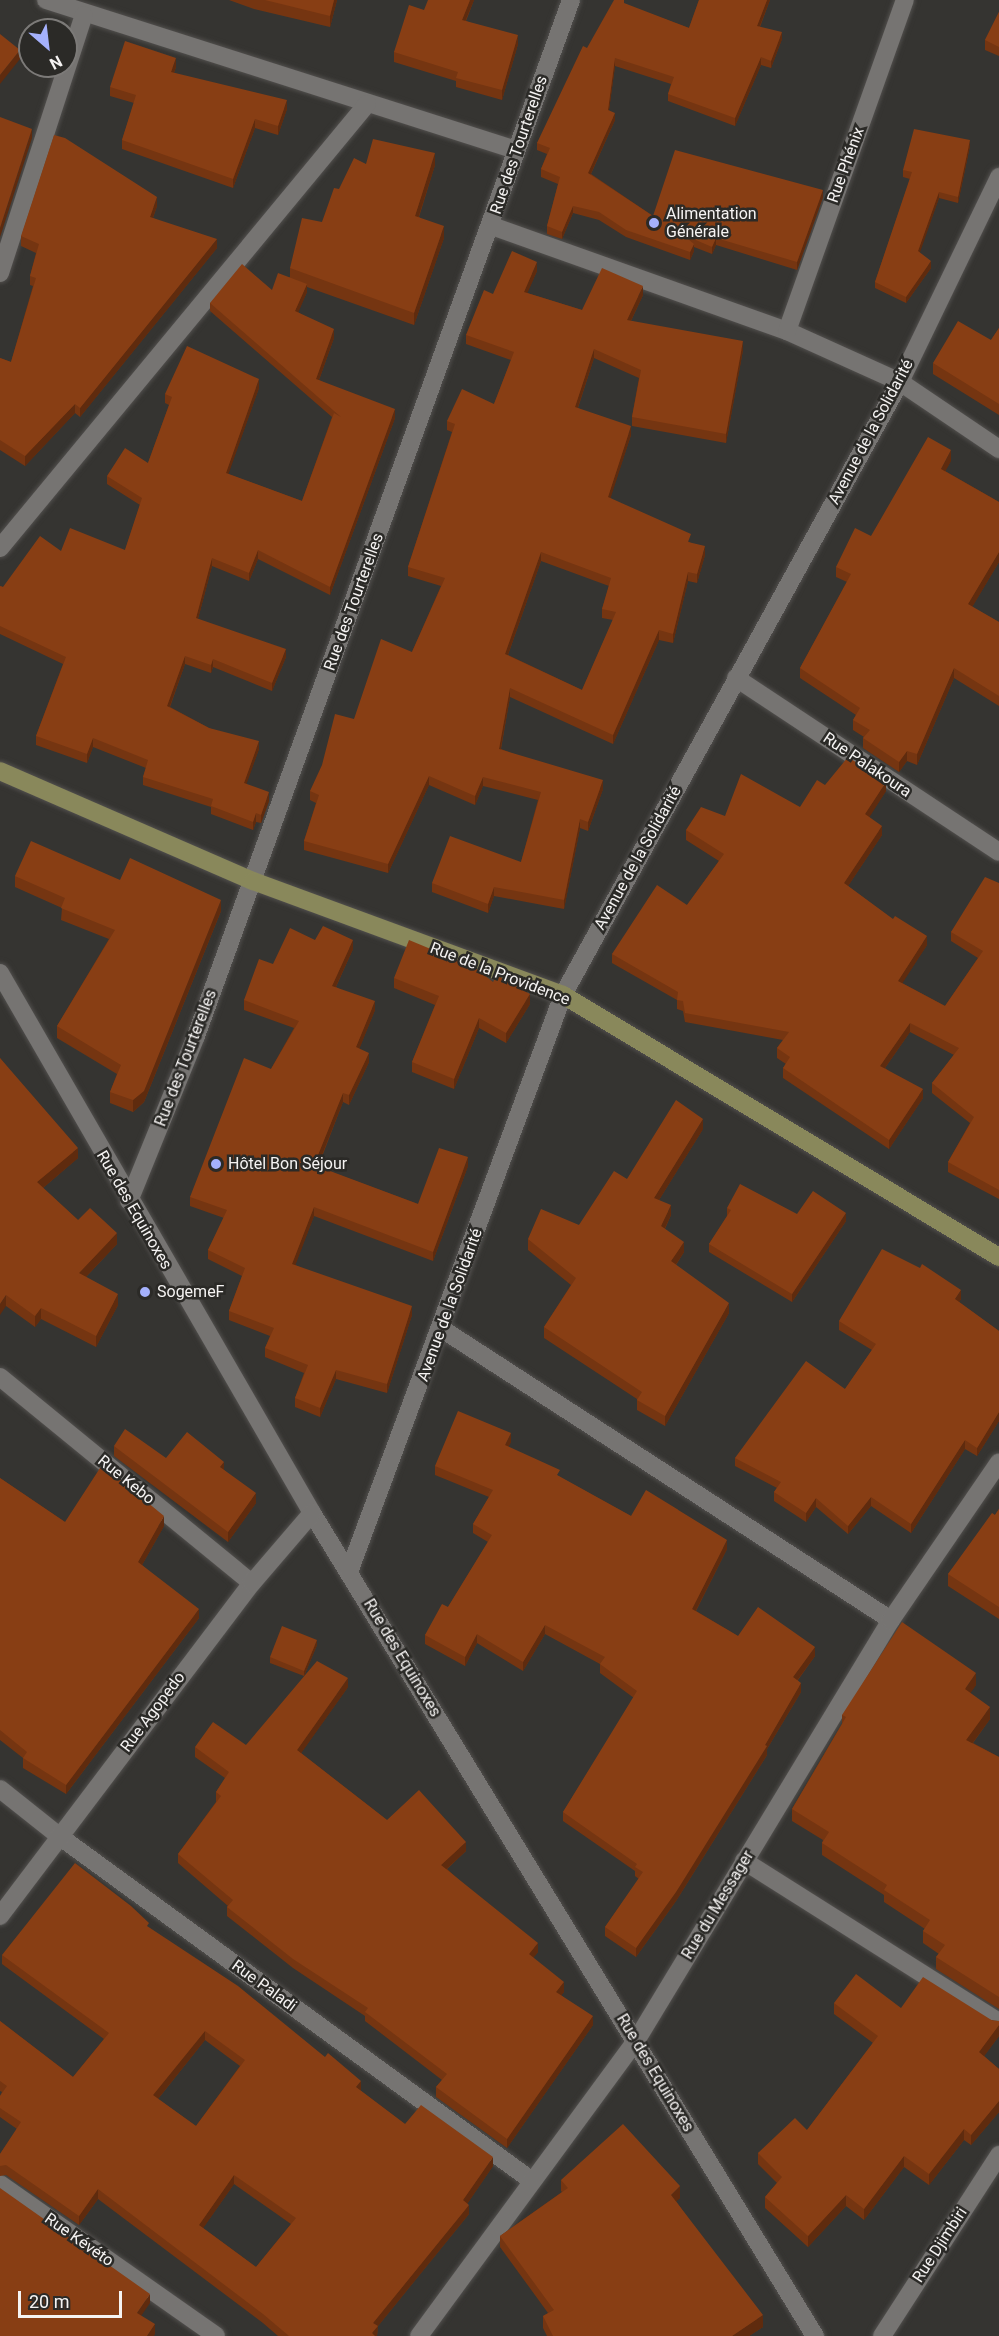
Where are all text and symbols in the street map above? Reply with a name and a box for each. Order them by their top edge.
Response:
north arrow [18,18,78,78]
text: N [46,52,65,74]
street label: Rue des Tourterelles [486,73,552,217]
street label: Rue Phénix [823,125,869,205]
place label: Alimentation Générale [666,204,757,242]
marker: Alimentation Générale [647,216,661,230]
street label: Avenue de la Solidarité [825,356,917,508]
street label: Rue des Tourterelles [320,530,388,674]
street label: Rue Palakoura [819,728,915,802]
street label: Avenue de la Solidarité [590,783,686,933]
street label: Rue de la Providence [427,938,573,1010]
street label: Rue des Tourterelles [151,987,221,1129]
street label: Rue des Equinoxes [92,1147,176,1273]
place label: Hôtel Bon Séjour [228,1154,347,1174]
marker: Hôtel Bon Séjour [209,1157,223,1171]
street label: Avenue de la Solidarité [413,1226,487,1384]
place label: SogemeF [157,1282,224,1302]
marker: SogemeF [138,1285,152,1299]
street label: Rue Kebo [94,1451,158,1509]
street label: Rue des Equinoxes [359,1596,445,1720]
street label: Rue Agopedo [117,1668,189,1756]
street label: Rue du Messager [678,1847,758,1963]
street label: Rue Paladi [228,1956,300,2016]
street label: Rue des Equinoxes [612,2011,698,2135]
street label: Rue Djimbiri [909,2204,971,2286]
street label: Rue Kévéto [41,2209,117,2271]
scale bar [21,2279,124,2317]
text: 20 m [29,2291,69,2312]

